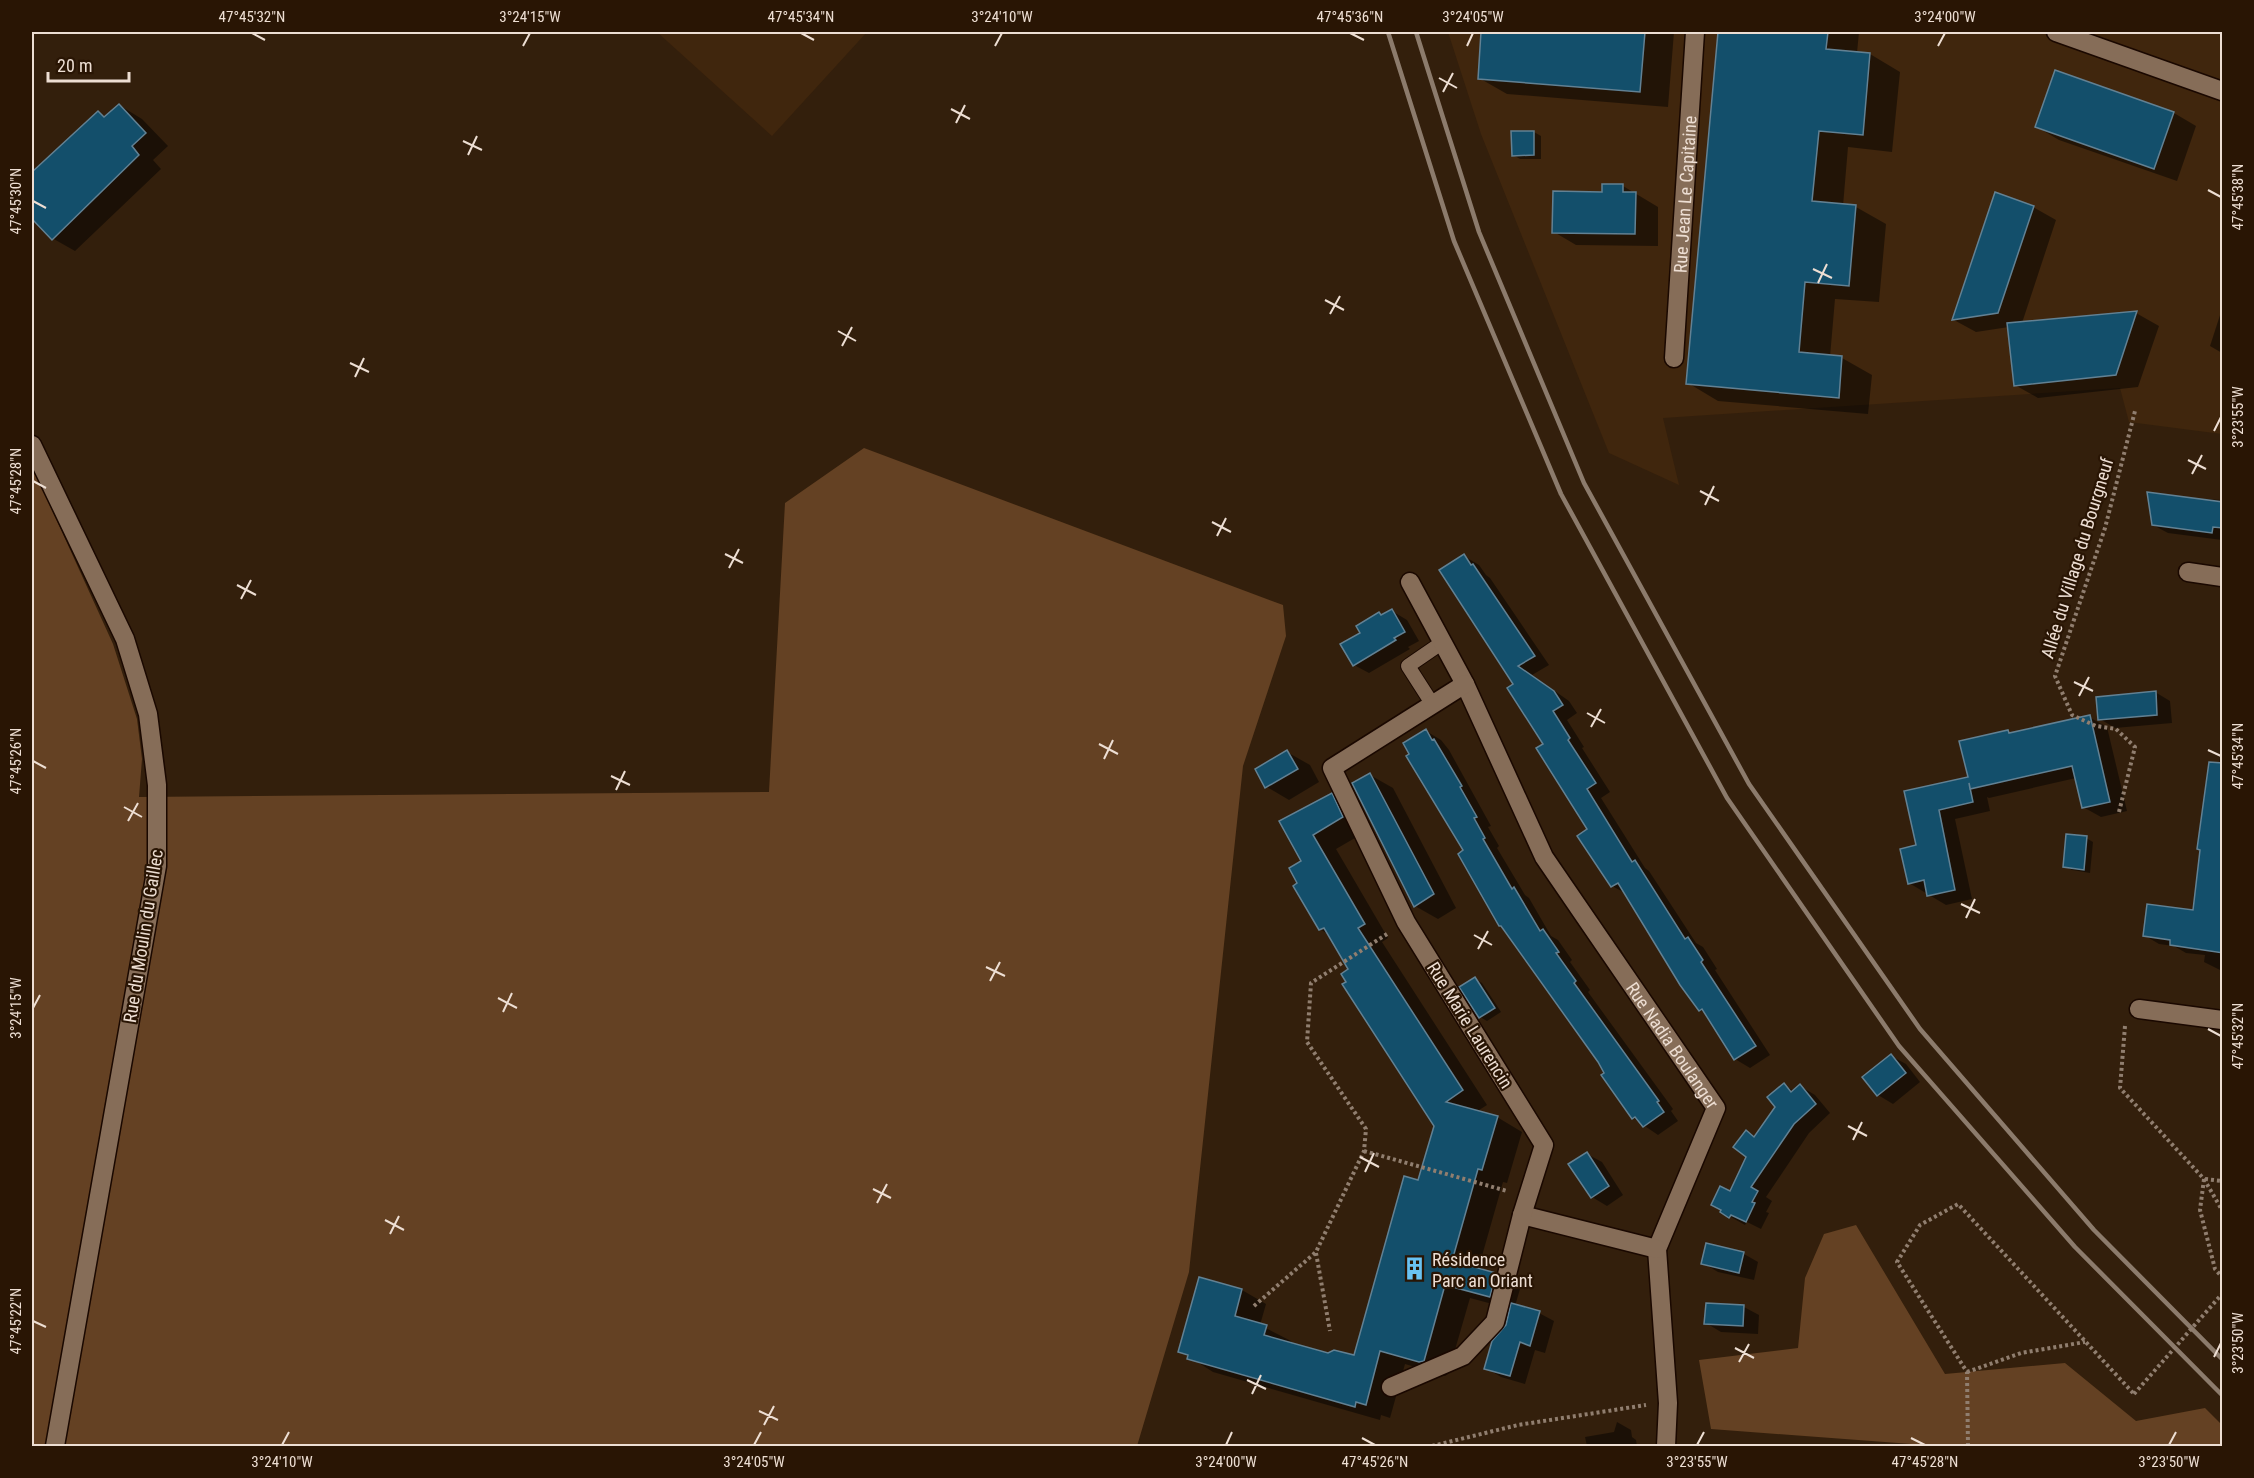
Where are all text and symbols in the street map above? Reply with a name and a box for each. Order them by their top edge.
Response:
text: 47°45'32"N [219,8,285,26]
text: 3°24'15"W [499,8,561,26]
text: 47°45'34"N [768,8,834,26]
text: 3°24'10"W [971,8,1033,26]
text: 47°45'36"N [1317,8,1383,26]
text: 3°24'05"W [1442,8,1504,26]
text: 3°24'00"W [1914,8,1976,26]
scale bar [48,45,129,83]
text: 20 m [57,55,92,76]
street label: Rue Jean Le Capitaine [1669,115,1700,274]
text: 47°45'38"N [2229,164,2247,230]
text: 47°45'30"N [7,168,25,234]
text: 3°23'55"W [2229,386,2247,448]
text: 47°45'28"N [7,448,25,514]
street label: Allée du Village du Bourgneuf [2036,455,2118,661]
text: 47°45'34"N [2229,723,2247,789]
text: 47°45'26"N [7,728,25,794]
street label: Rue du Moulin du Gaillec [119,848,167,1024]
street label: Rue Marie Laurencin [1423,958,1517,1092]
text: 3°24'15"W [7,977,25,1039]
street label: Rue Nadia Boulanger [1622,978,1724,1113]
text: 47°45'32"N [2229,1003,2247,1069]
place label: Résidence Parc an Oriant [1432,1249,1533,1291]
building icon: Résidence Parc an Oriant [1401,1256,1427,1282]
text: 47°45'22"N [7,1288,25,1354]
text: 3°23'50"W [2229,1312,2247,1374]
text: 3°24'10"W [251,1453,313,1471]
text: 3°24'05"W [723,1453,785,1471]
text: 3°24'00"W [1195,1453,1257,1471]
text: 47°45'26"N [1342,1453,1408,1471]
text: 3°23'55"W [1666,1453,1728,1471]
text: 47°45'28"N [1892,1453,1958,1471]
text: 3°23'50"W [2138,1453,2200,1471]

